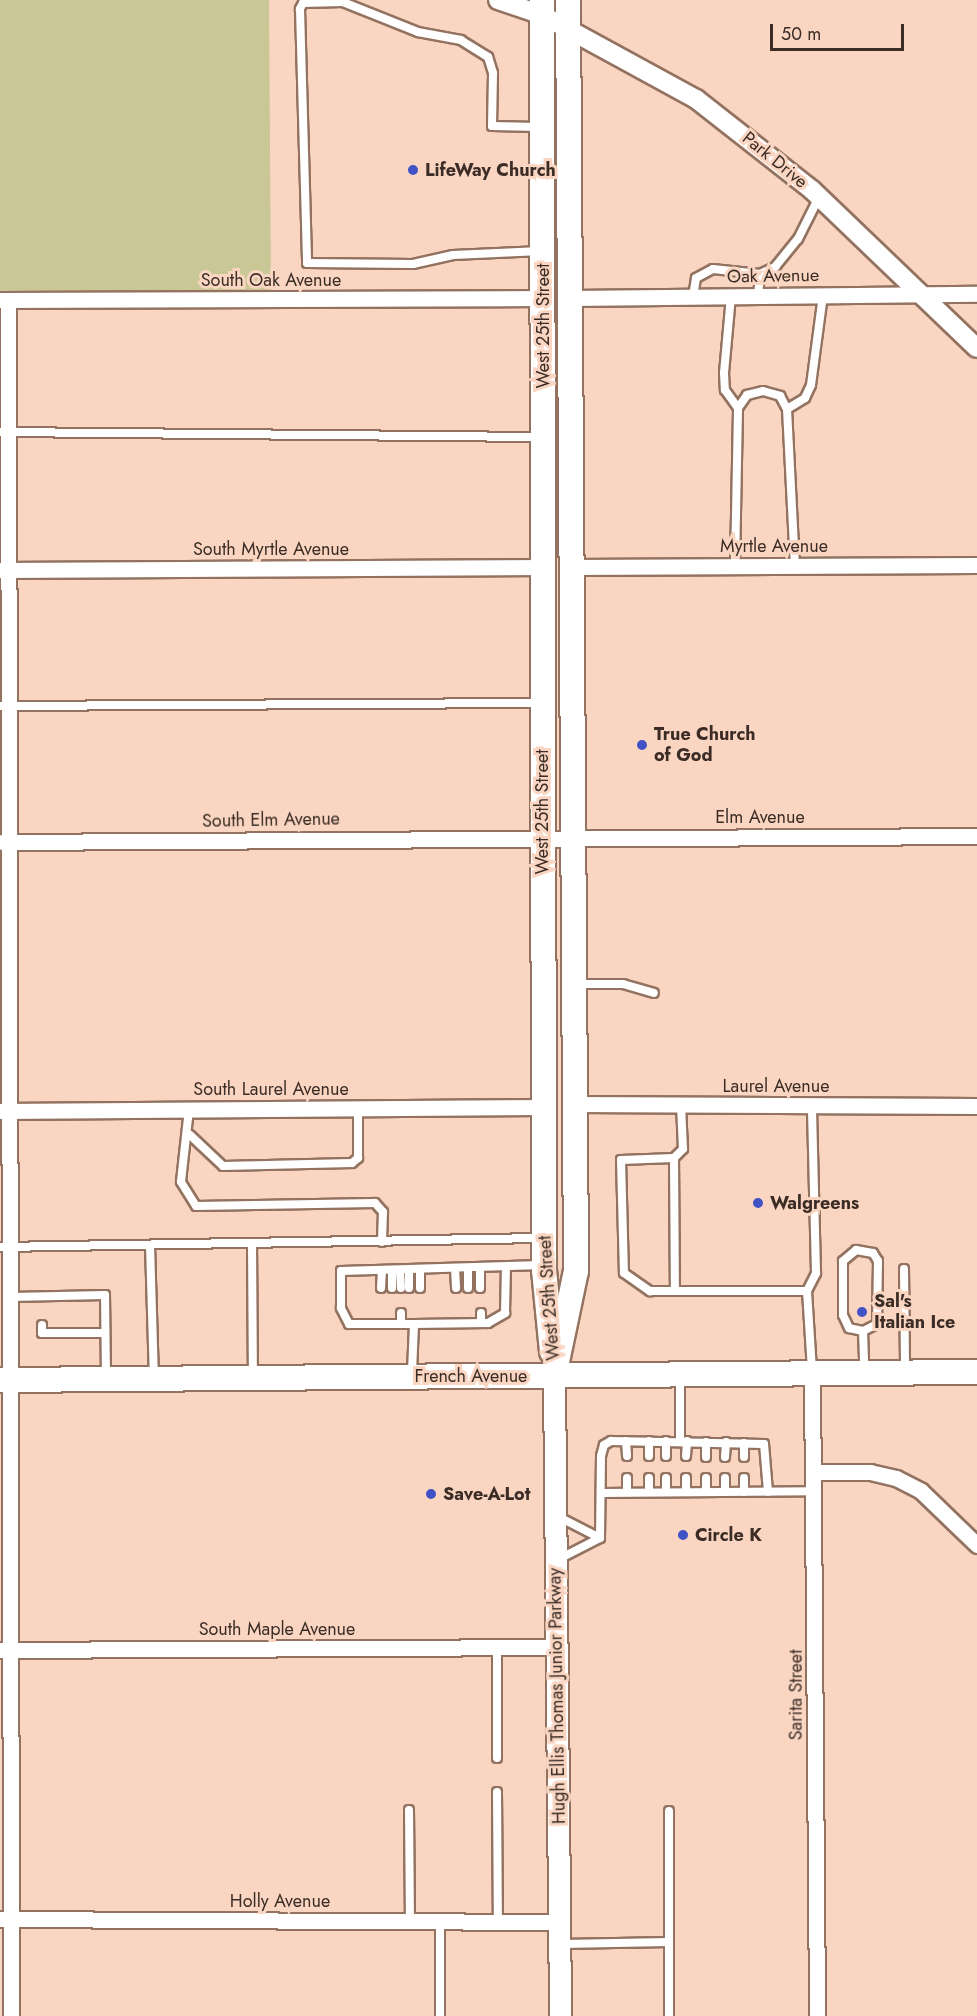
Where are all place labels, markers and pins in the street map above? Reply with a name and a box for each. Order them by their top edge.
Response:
place label: LifeWay Church [425,159,556,181]
marker: LifeWay Church [406,163,420,177]
place label: True Church of God [654,724,756,766]
marker: True Church of God [635,738,649,752]
place label: Walgreens [770,1192,859,1214]
marker: Walgreens [751,1196,765,1210]
place label: Sal's Italian Ice [874,1291,955,1334]
marker: Sal's Italian Ice [855,1305,869,1319]
place label: Save-A-Lot [443,1483,530,1505]
marker: Save-A-Lot [424,1487,438,1501]
place label: Circle K [695,1524,762,1546]
marker: Circle K [676,1528,690,1542]

